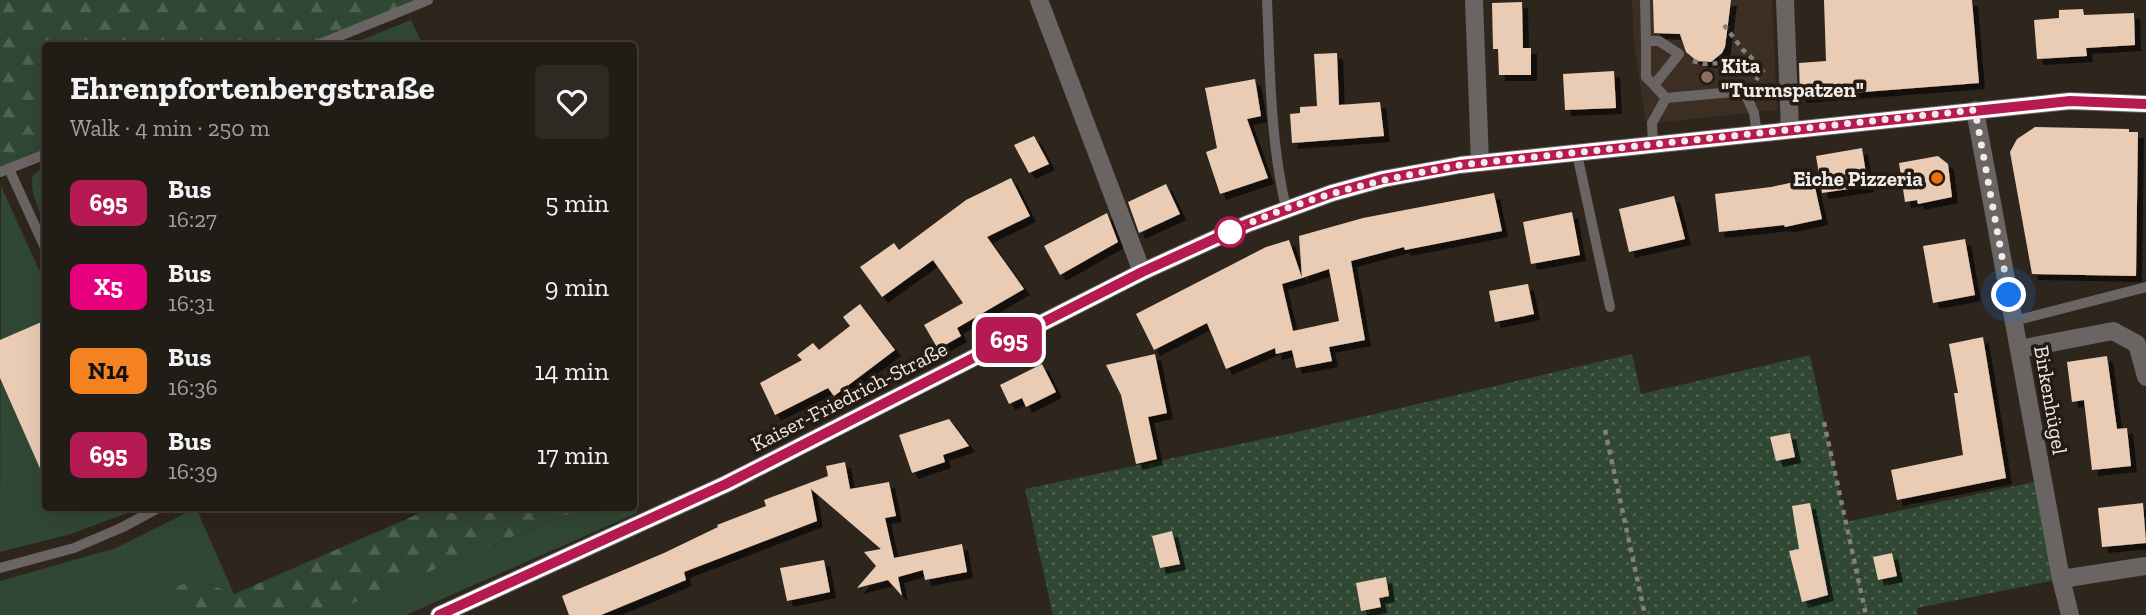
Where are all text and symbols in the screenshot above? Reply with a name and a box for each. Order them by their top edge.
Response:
place label: Kita "Turmspatzen" [1721,53,1864,102]
button: heart [535,65,609,139]
text: Ehrenpfortenbergstraße [70,68,435,107]
marker: Kita "Turmspatzen" [1699,69,1715,85]
text: Walk · 4 min · 250 m [70,114,270,142]
place label: Eiche Pizzeria [1793,166,1923,191]
marker: Eiche Pizzeria [1929,170,1945,186]
text: Bus [168,173,211,205]
text: 5 min [545,187,609,219]
text: 695 [89,188,128,217]
text: 16:27 [168,205,217,233]
unlabelled marker [1215,217,1245,247]
text: Bus [168,257,211,289]
text: 9 min [545,271,609,303]
text: X5 [94,272,123,301]
your location [1991,277,2026,312]
text: 16:31 [168,289,214,317]
line badge: 695 [969,317,1049,363]
text: 695 [990,325,1028,354]
street label: Kaiser-Friedrich-Straße [747,336,951,456]
text: Bus [168,341,211,373]
street label: Birkenhügel [2029,344,2073,457]
text: 14 min [534,355,609,387]
text: N14 [88,356,129,385]
text: 16:36 [168,373,218,401]
text: Bus [168,425,211,457]
text: 17 min [537,439,609,471]
text: 695 [89,440,128,469]
text: 16:39 [168,457,218,485]

